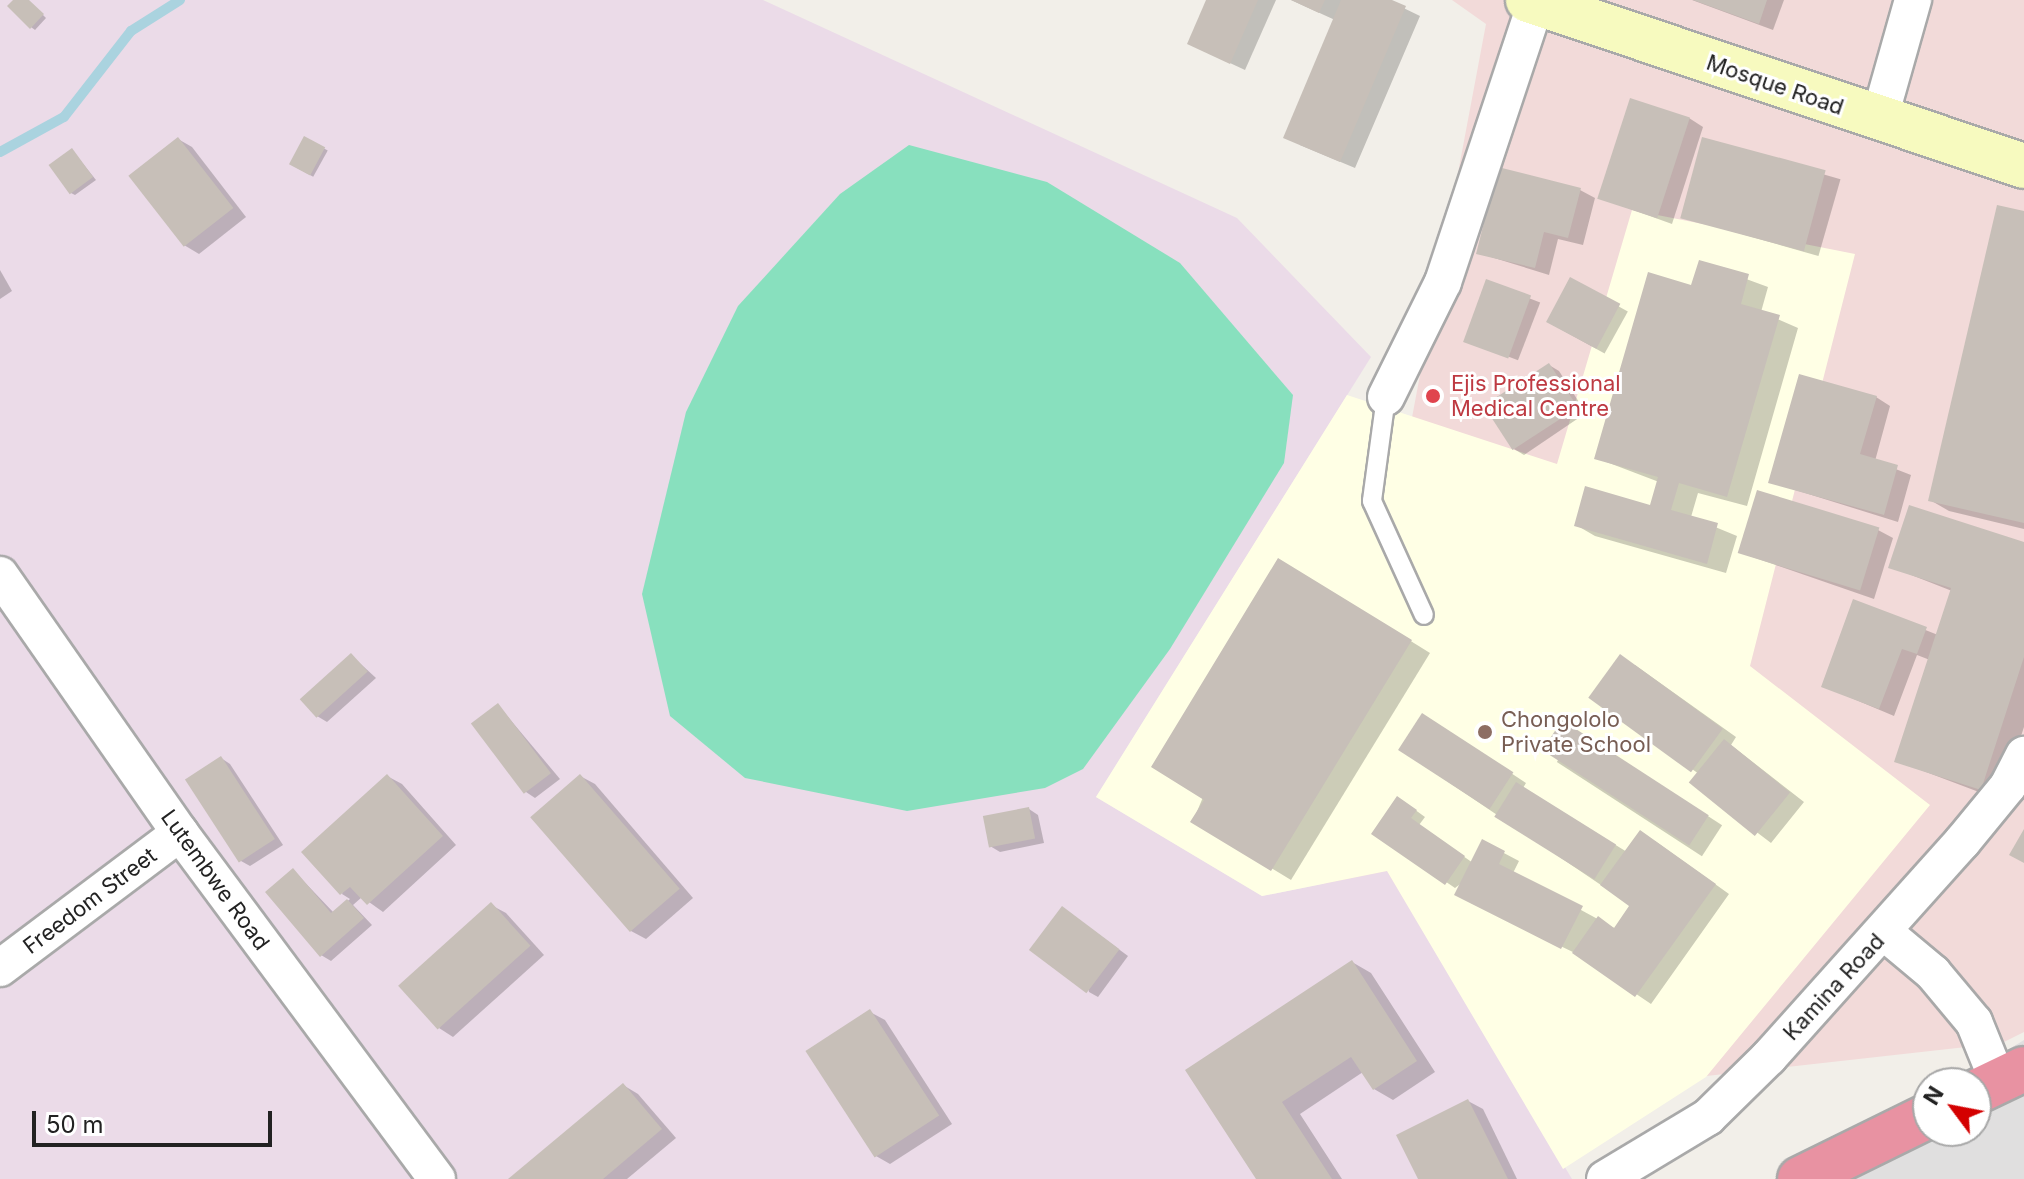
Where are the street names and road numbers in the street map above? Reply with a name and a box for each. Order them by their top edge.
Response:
street label: Mosque Road [1703,49,1847,121]
street label: Lutembwe Road [155,805,275,955]
street label: Freedom Street [18,842,162,960]
street label: Kamina Road [1778,928,1890,1046]

